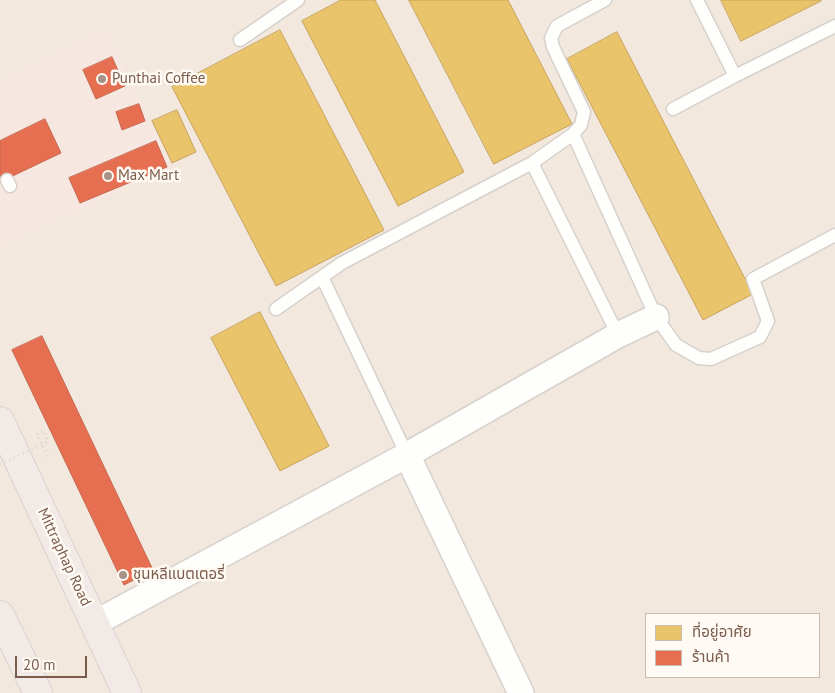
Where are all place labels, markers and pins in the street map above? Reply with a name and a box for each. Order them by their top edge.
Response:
place label: Punthai Coffee [112,70,205,88]
marker: Punthai Coffee [96,73,108,85]
place label: Max Mart [118,167,179,185]
marker: Max Mart [102,170,114,182]
place label: ชุนหลีแบตเตอรี่ [133,566,225,584]
marker: ชุนหลีแบตเตอรี่ [117,569,129,581]

